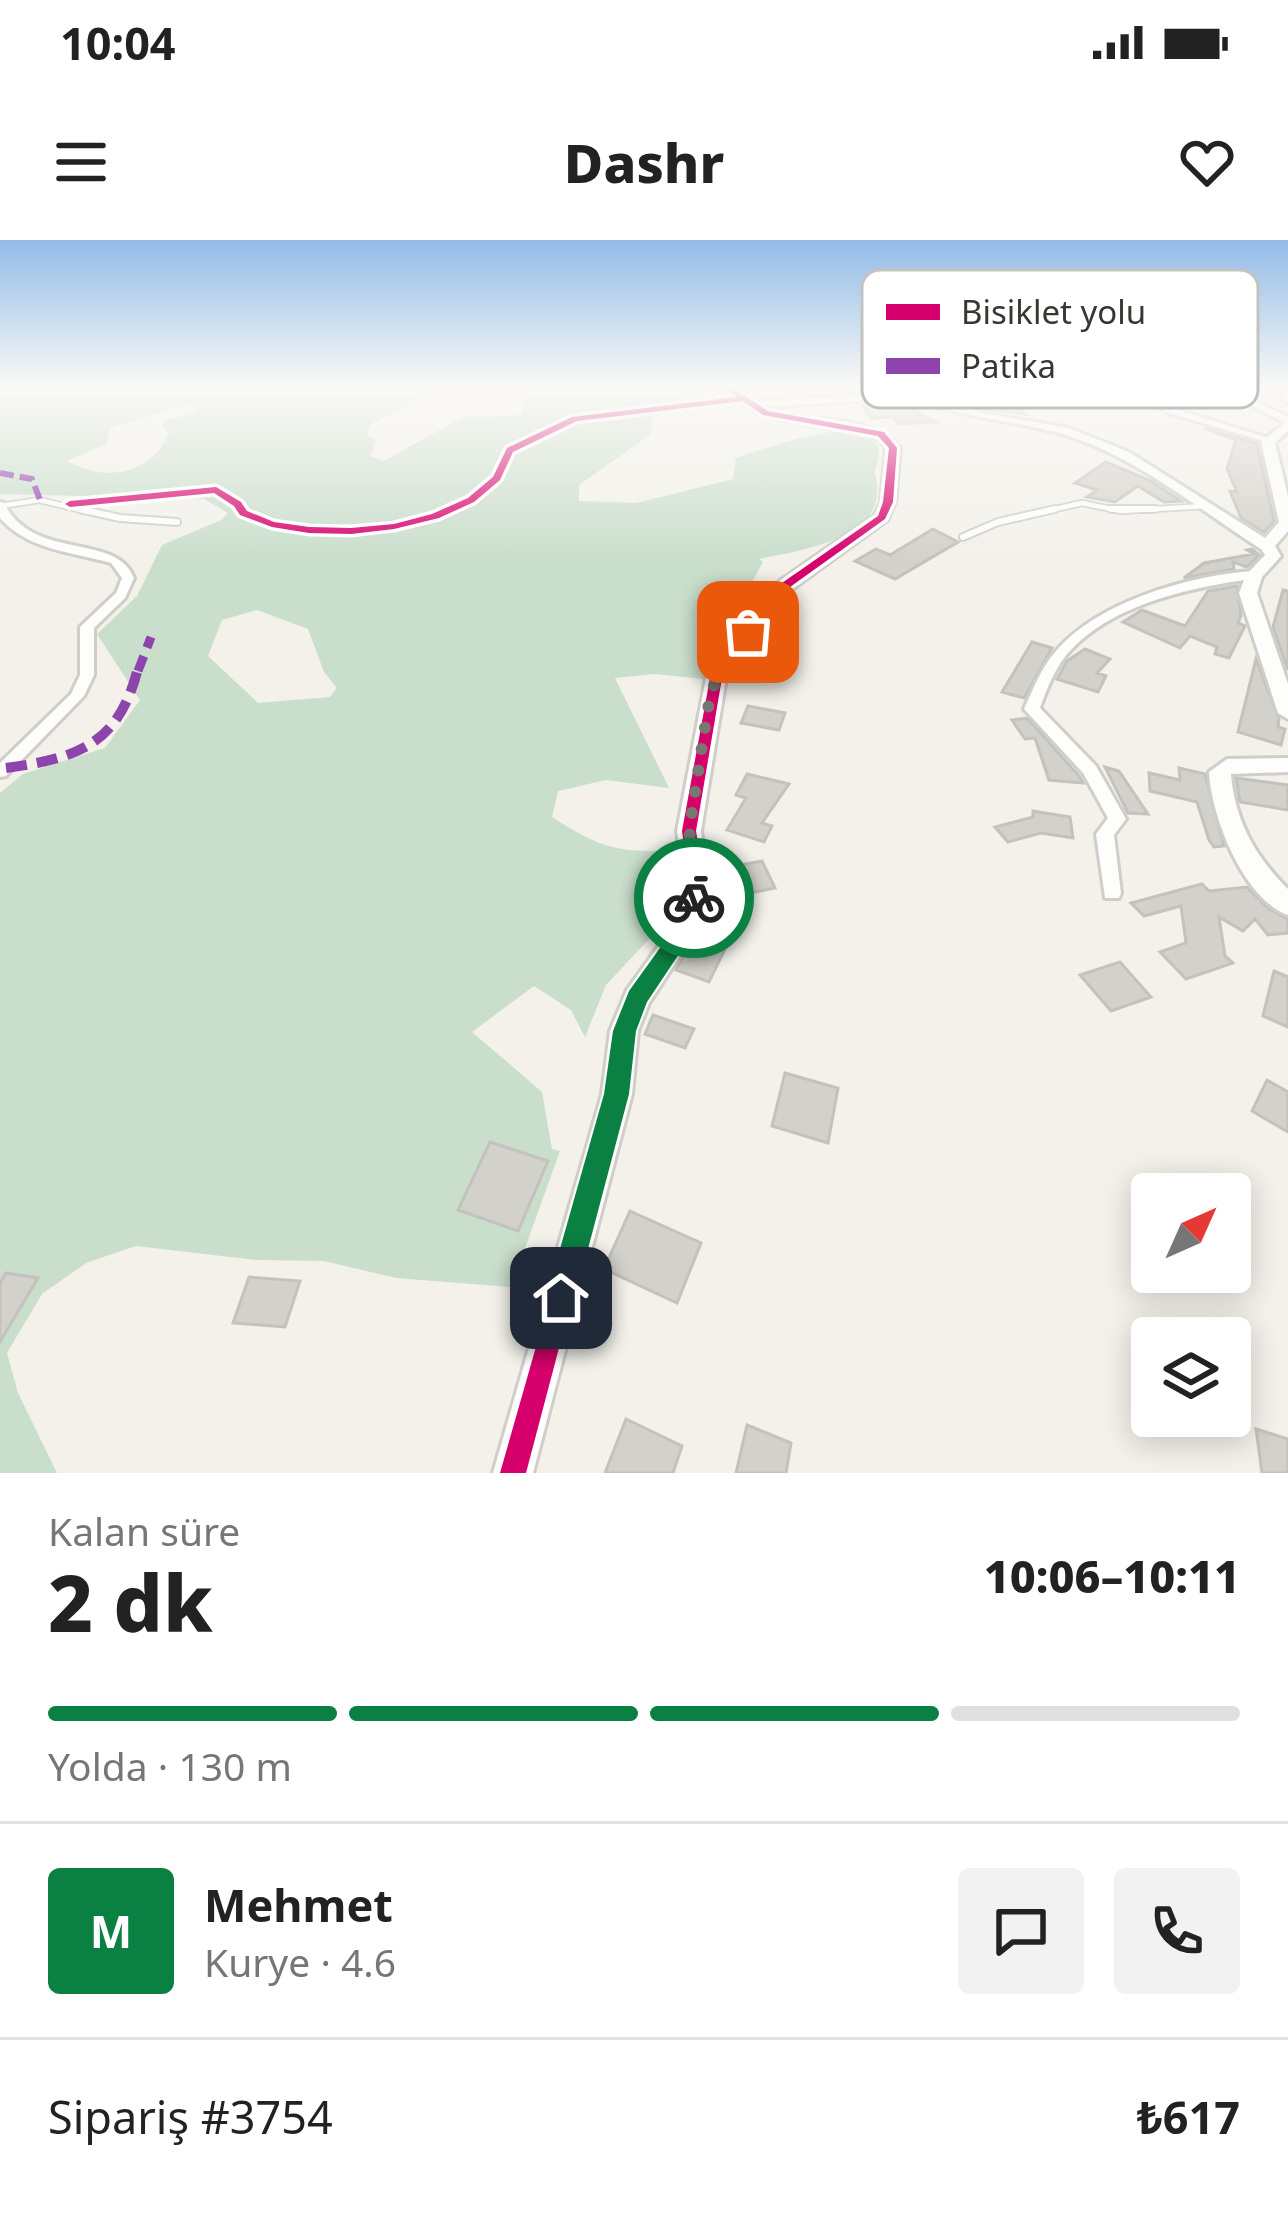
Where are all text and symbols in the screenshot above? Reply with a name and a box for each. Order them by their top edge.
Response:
text: 10:04 [60,12,176,73]
text: Dashr [564,125,724,199]
icon: menu [48,129,114,195]
icon: heart [1174,129,1240,195]
legend [862,270,1258,408]
text: Bisiklet yolu [961,289,1146,334]
text: Patika [961,343,1056,388]
pin [697,581,799,683]
icon: bag [715,599,781,665]
courier [634,838,754,958]
icon: bike [661,865,727,931]
north arrow [1131,1173,1251,1293]
map controls [1131,1173,1251,1437]
pin [510,1247,612,1349]
icon: home [528,1265,594,1331]
button: layers [1131,1317,1251,1437]
text: Kalan süre [48,1504,240,1557]
text: 10:06–10:11 [984,1545,1240,1606]
text: 2 dk [48,1549,213,1655]
text: Yolda · 130 m [48,1739,292,1792]
button: chat [958,1868,1084,1994]
button: phone [1114,1868,1240,1994]
text: Mehmet [204,1874,393,1935]
text: M [90,1900,132,1961]
text: Kurye · 4.6 [204,1935,396,1988]
text: Sipariş #3754 [48,2086,333,2147]
text: ₺617 [1137,2086,1240,2147]

